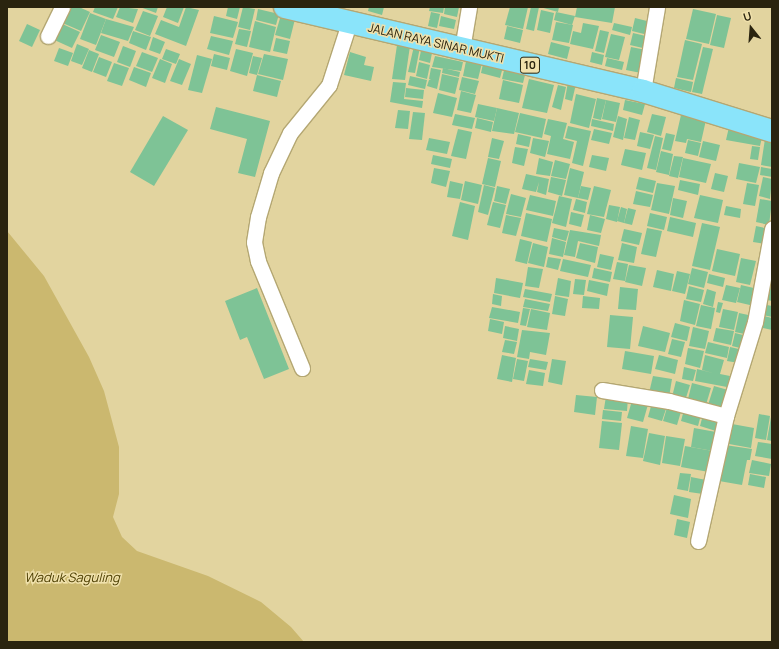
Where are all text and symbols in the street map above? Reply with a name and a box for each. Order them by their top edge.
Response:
north arrow [731,8,771,48]
text: U [741,8,753,24]
street label: JALAN RAYA SINAR MUKTI [367,20,505,66]
road number: 10 [519,56,541,74]
water label: Waduk Saguling [24,569,120,585]

